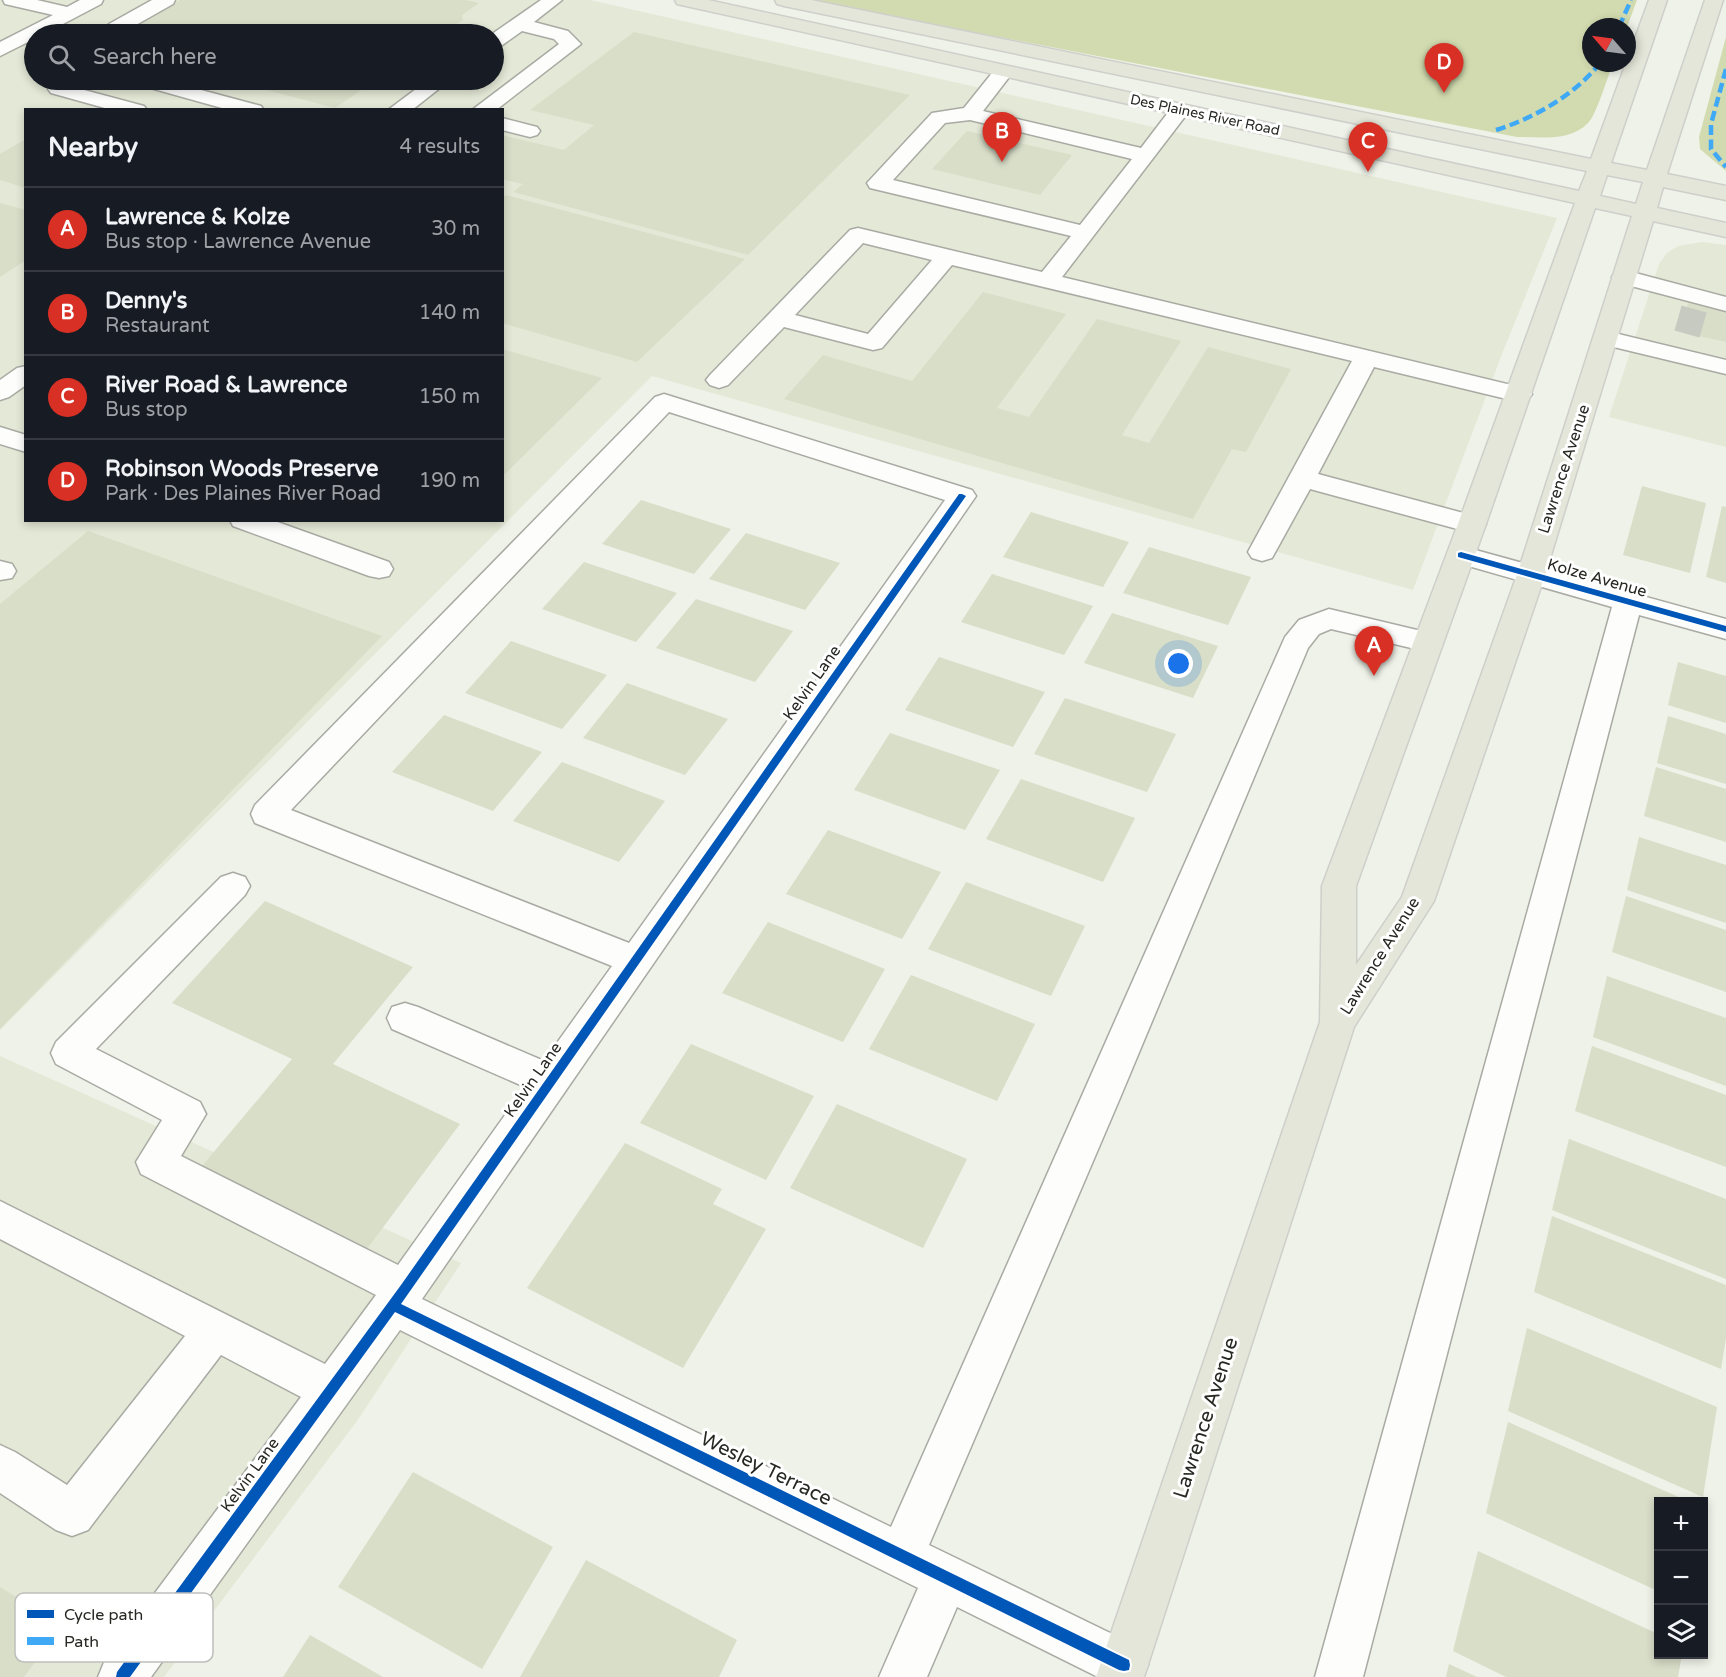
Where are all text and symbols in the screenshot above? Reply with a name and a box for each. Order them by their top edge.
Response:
north arrow [1582,18,1636,72]
search box [24,24,504,90]
icon: search [45,41,78,74]
text: Search here [93,44,217,70]
pin: D [1424,44,1464,93]
street label: Des Plaines River Road [1129,91,1281,139]
pin: B [982,112,1022,162]
pin: C [1348,122,1388,172]
text: Nearby [48,132,138,163]
text: 4 results [400,135,480,159]
text: Lawrence & Kolze [105,204,290,230]
text: A [60,217,75,241]
text: 30 m [431,217,480,241]
text: Bus stop · Lawrence Avenue [105,230,371,254]
text: Denny's [105,288,187,314]
text: B [61,301,74,325]
text: 140 m [419,301,480,325]
text: Restaurant [105,314,210,338]
text: River Road & Lawrence [105,372,347,398]
text: C [61,385,74,409]
text: 150 m [419,385,480,409]
text: Bus stop [105,398,188,422]
street label: Lawrence Avenue [1534,402,1594,536]
text: Robinson Woods Preserve [105,456,379,482]
text: D [60,469,75,493]
text: 190 m [419,469,480,493]
text: Park · Des Plaines River Road [105,482,381,506]
street label: Kolze Avenue [1545,554,1649,602]
pin: A [1354,626,1394,676]
street label: Kelvin Lane [779,642,845,724]
your location [1164,649,1193,678]
street label: Lawrence Avenue [1336,894,1424,1018]
street label: Kelvin Lane [500,1039,566,1121]
street label: Lawrence Avenue [1169,1334,1243,1502]
street label: Wesley Terrace [696,1427,836,1511]
street label: Kelvin Lane [216,1434,284,1516]
map controls [1654,1497,1708,1659]
button: + [1654,1497,1708,1551]
button: − [1654,1551,1708,1605]
legend [15,1593,213,1662]
text: Cycle path [64,1605,143,1625]
button: layers [1654,1605,1708,1659]
text: Path [64,1632,99,1652]

